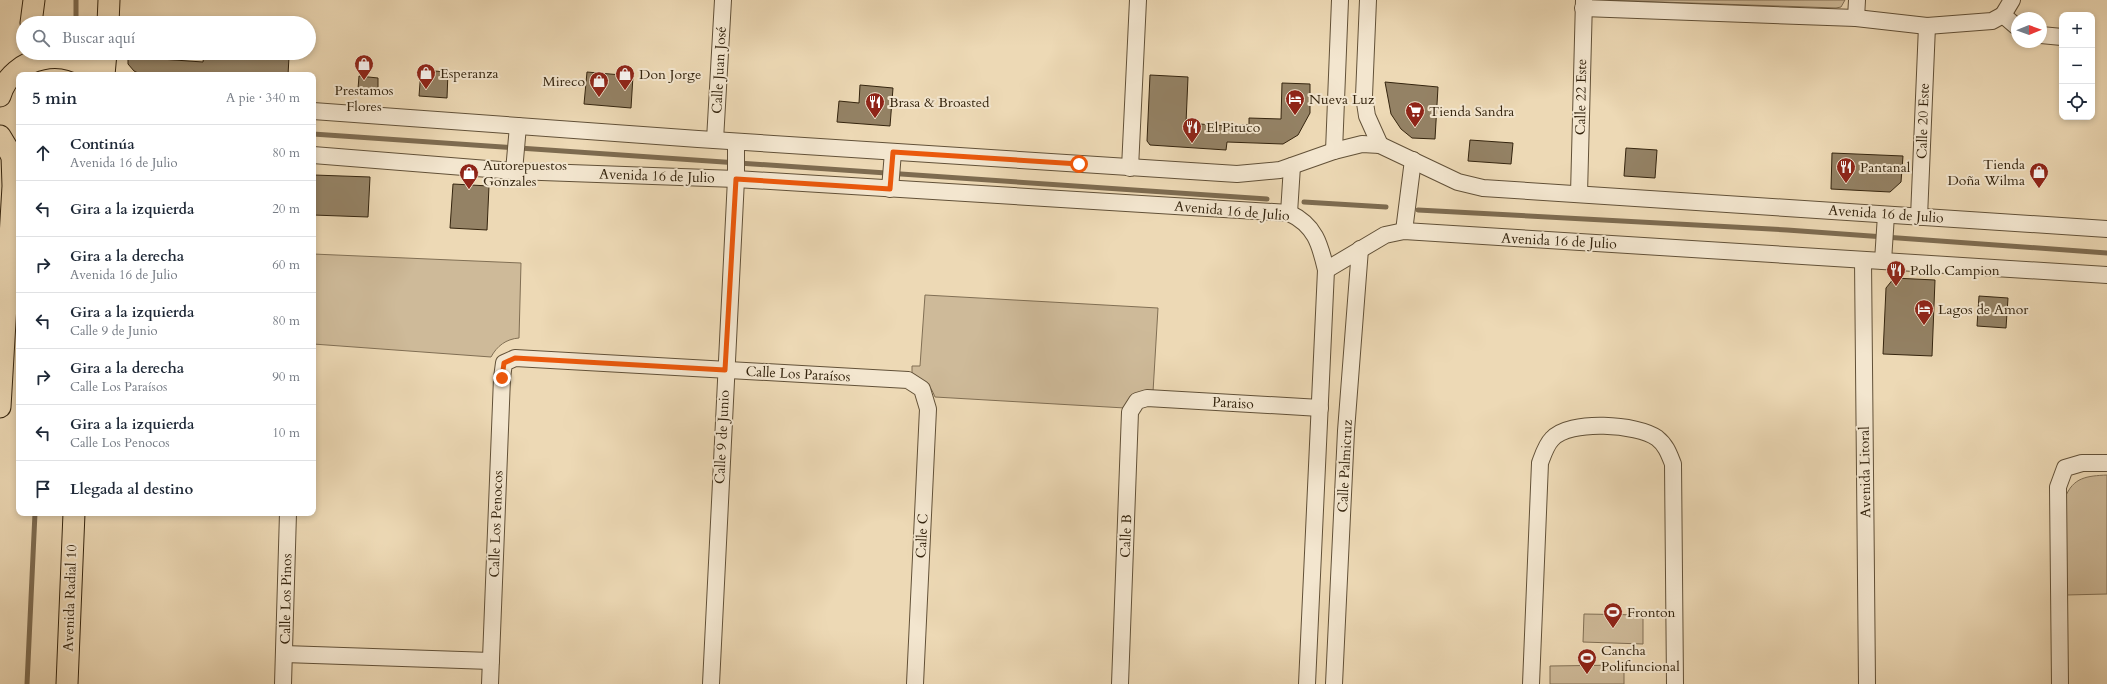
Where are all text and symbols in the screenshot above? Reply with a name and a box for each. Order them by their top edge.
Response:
north arrow [2011,12,2047,48]
map controls [2059,12,2095,120]
button: + [2059,12,2095,48]
search box [16,16,316,60]
street label: Calle Juan José [707,26,731,114]
icon: search [30,27,52,49]
text: Buscar aquí [62,28,135,48]
button: − [2059,48,2095,84]
shop icon: Prestamos Flores [353,53,375,81]
street label: Calle 22 Este [1571,59,1591,135]
shop icon: Esperanza [415,62,437,90]
shop icon: Don Jorge [614,63,636,91]
place label: Esperanza [440,64,499,83]
place label: Don Jorge [639,65,701,84]
shop icon: Mireco [588,70,610,98]
place label: Mireco [542,72,585,91]
place label: Prestamos Flores [335,81,394,116]
street label: Calle 20 Este [1912,83,1934,159]
button: locate [2059,84,2095,120]
text: 5 min [32,87,77,110]
hotel icon: Nueva Luz [1284,88,1306,116]
text: A pie · 340 m [226,89,300,107]
place label: Nueva Luz [1309,90,1375,109]
restaurant icon: Brasa & Broasted [864,91,886,119]
place label: Brasa & Broasted [889,93,990,112]
supermarket icon: Tienda Sandra [1404,100,1426,128]
place label: Tienda Sandra [1429,102,1514,121]
restaurant icon: El Pituco [1181,116,1203,144]
place label: El Pituco [1206,118,1261,137]
text: Continúa [70,134,135,154]
icon: ahead [32,142,54,164]
text: 80 m [272,144,300,162]
text: Avenida 16 de Julio [70,154,177,172]
route start [1070,155,1088,173]
place label: Tienda Doña Wilma [1947,155,2025,190]
place label: Autorepuestos Gonzales [483,156,567,191]
restaurant icon: Pantanal [1835,156,1857,184]
place label: Pantanal [1860,158,1911,177]
shop icon: Tienda Doña Wilma [2028,161,2050,189]
shop icon: Autorepuestos Gonzales [458,162,480,190]
street label: Avenida 16 de Julio [599,164,716,188]
street label: Avenida 16 de Julio [1174,196,1291,226]
icon: left [32,198,54,220]
text: Gira a la izquierda [70,199,194,219]
text: 20 m [272,200,300,218]
street label: Avenida 16 de Julio [1828,200,1945,228]
street label: Avenida 16 de Julio [1501,228,1618,254]
text: Gira a la derecha [70,246,184,266]
icon: right [32,254,54,276]
text: 60 m [272,256,300,274]
restaurant icon: Pollo Campion [1885,259,1907,287]
place label: Pollo Campion [1910,261,2000,280]
text: Avenida 16 de Julio [70,266,177,284]
hotel icon: Lagos de Amor [1913,298,1935,326]
place label: Lagos de Amor [1938,300,2029,319]
text: Gira a la izquierda [70,302,194,322]
icon: left [32,310,54,332]
text: 80 m [272,312,300,330]
text: Calle 9 de Junio [70,322,158,340]
text: Gira a la derecha [70,358,184,378]
street label: Calle Los Paraísos [745,362,851,386]
icon: right [32,366,54,388]
text: 90 m [272,368,300,386]
route end [493,369,511,387]
text: Calle Los Paraísos [70,378,167,396]
street label: Calle 9 de Junio [710,389,734,485]
street label: Paraiso [1212,392,1255,414]
text: Gira a la izquierda [70,414,194,434]
street label: Calle Palmicruz [1333,418,1357,513]
icon: left [32,422,54,444]
text: 10 m [272,424,300,442]
street label: Avenida Litoral [1855,426,1875,518]
text: Calle Los Penocos [70,434,170,452]
street label: Calle Los Penocos [485,470,507,578]
icon: arrive [32,478,54,500]
text: Llegada al destino [70,479,193,499]
street label: Calle C [911,513,933,559]
street label: Calle B [1116,514,1136,558]
street label: Avenida Radial 10 [59,544,81,652]
street label: Calle Los Pinos [276,553,296,645]
sports icon: Fronton [1602,601,1624,629]
place label: Fronton [1627,603,1676,622]
place label: Cancha Polifuncional [1601,641,1680,676]
sports icon: Cancha Polifuncional [1576,647,1598,675]

